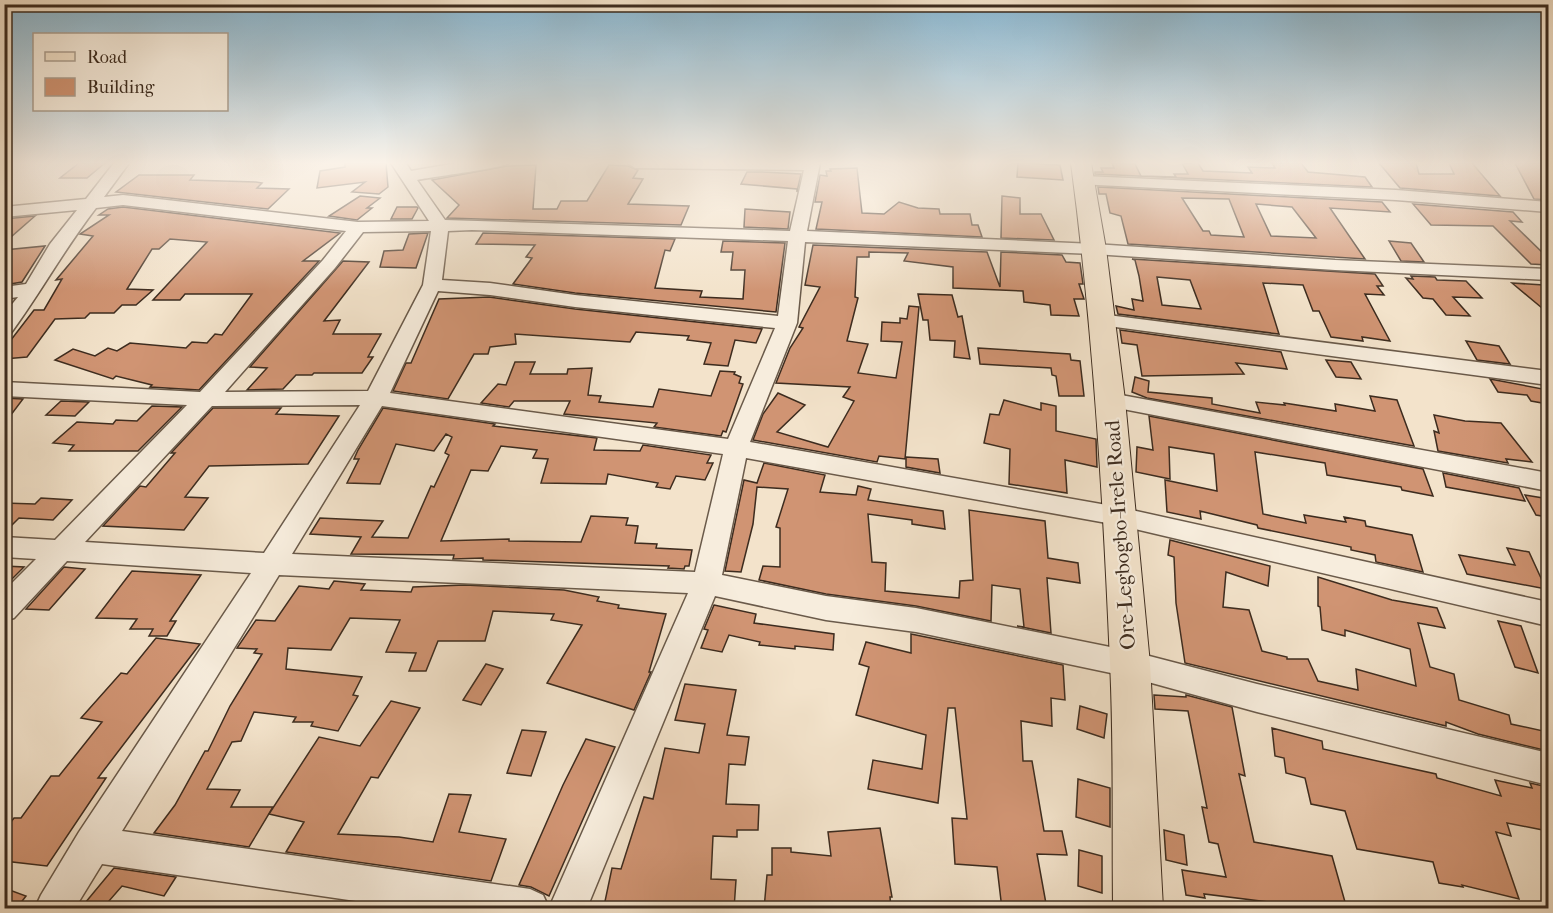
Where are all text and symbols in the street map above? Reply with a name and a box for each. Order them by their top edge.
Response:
legend [33,33,228,111]
text: Road [87,47,127,68]
text: Building [87,77,155,98]
street label: Ore-Legbogbo-Irele Road [1100,419,1140,651]

